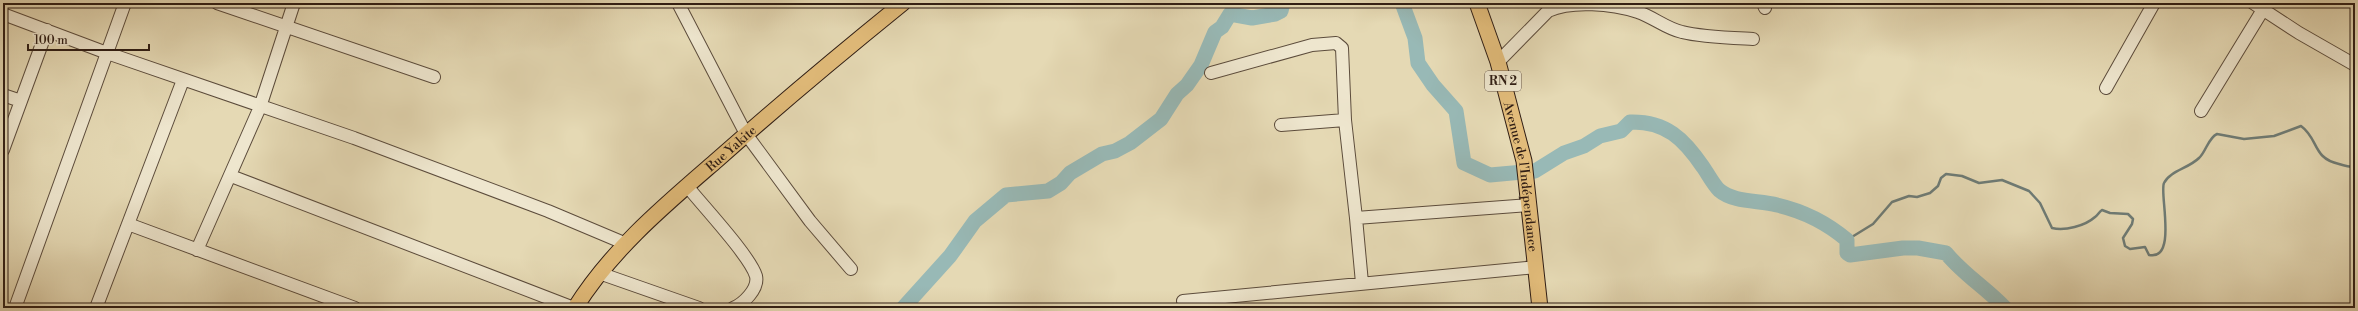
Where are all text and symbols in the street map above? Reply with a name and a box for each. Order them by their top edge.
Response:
scale bar [28,26,149,52]
text: 100 m [34,33,68,48]
road number: RN 2 [1485,71,1521,91]
street label: Avenue de l'Indépendance [1499,99,1541,253]
street label: Rue Yakite [703,122,760,175]

